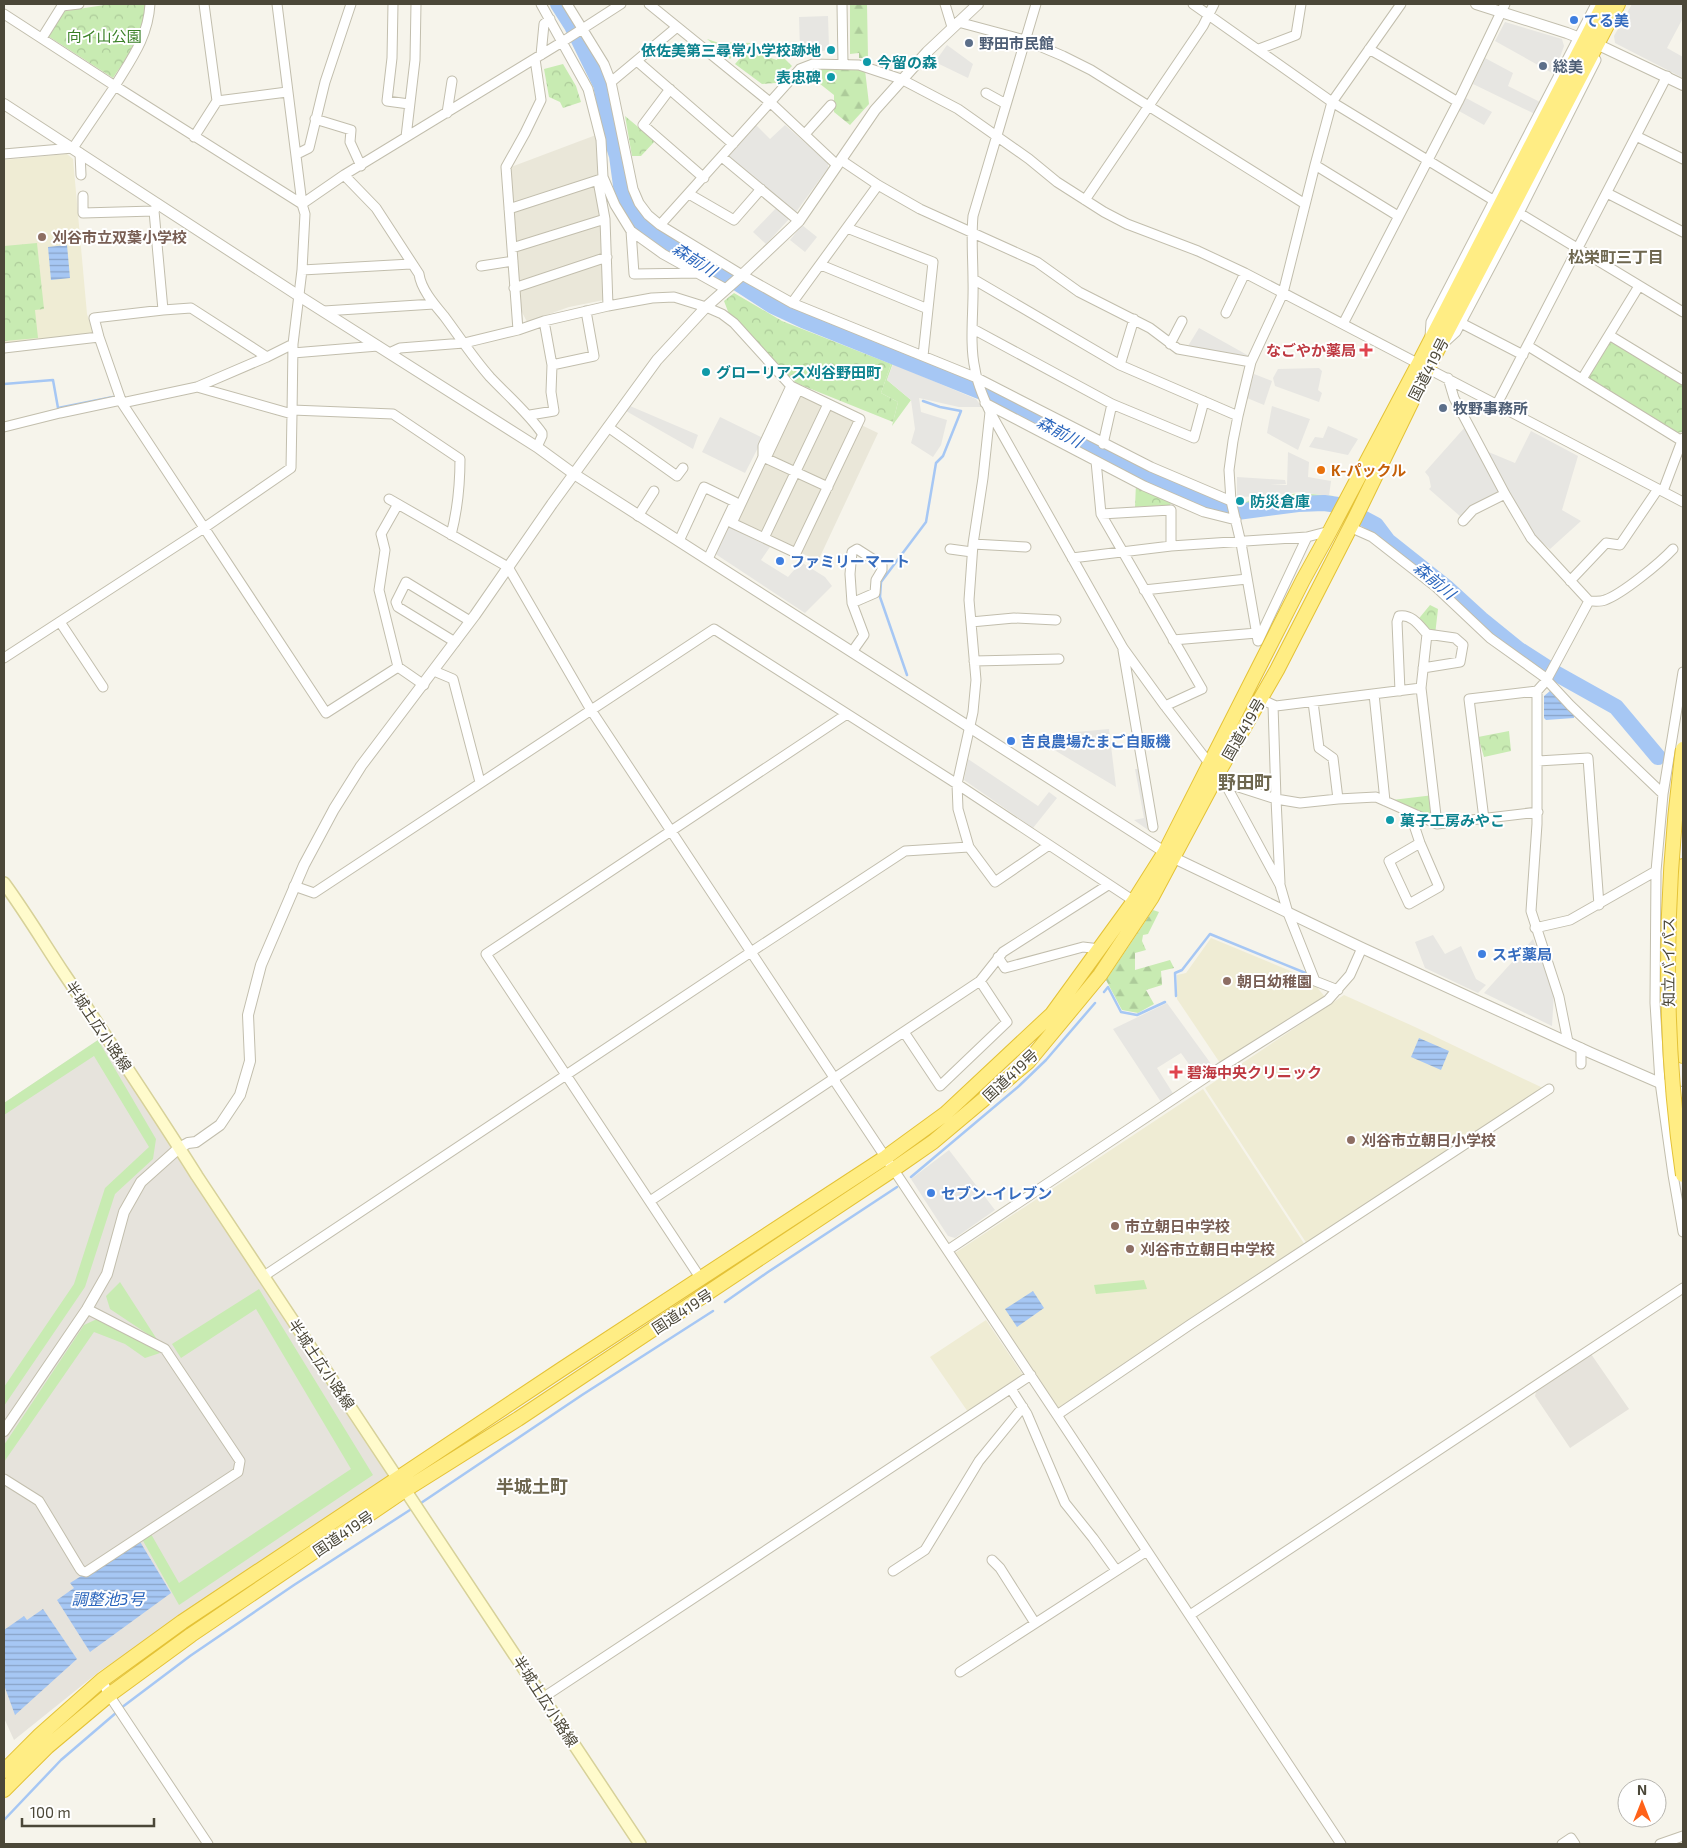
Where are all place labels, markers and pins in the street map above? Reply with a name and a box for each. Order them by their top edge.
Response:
place label: てる美 [1584,11,1629,29]
marker: てる美 [1568,14,1580,26]
place label: 野田市民館 [979,34,1054,52]
marker: 野田市民館 [963,37,975,49]
place label: 依佐美第三尋常小学校跡地 [641,41,821,59]
marker: 依佐美第三尋常小学校跡地 [825,44,837,56]
place label: 今留の森 [877,53,937,71]
marker: 今留の森 [861,56,873,68]
place label: 総美 [1553,57,1583,75]
marker: 総美 [1537,60,1549,72]
place label: 表忠碑 [776,68,821,86]
marker: 表忠碑 [825,71,837,83]
place label: 刈谷市立双葉小学校 [52,228,187,246]
marker: 刈谷市立双葉小学校 [36,231,48,243]
place label: なごやか薬局 [1266,341,1356,359]
marker: なごやか薬局 [1360,344,1372,356]
place label: グローリアス刈谷野田町 [716,363,881,381]
marker: グローリアス刈谷野田町 [700,366,712,378]
place label: 牧野事務所 [1453,399,1528,417]
marker: 牧野事務所 [1437,402,1449,414]
place label: K-パックル [1331,461,1406,479]
marker: K-パックル [1315,464,1327,476]
place label: 防災倉庫 [1250,492,1310,510]
marker: 防災倉庫 [1234,495,1246,507]
place label: ファミリーマート [790,552,910,570]
marker: ファミリーマート [774,555,786,567]
place label: 吉良農場たまご自販機 [1021,732,1171,750]
marker: 吉良農場たまご自販機 [1005,735,1017,747]
place label: 菓子工房みやこ [1400,811,1505,829]
marker: 菓子工房みやこ [1384,814,1396,826]
place label: スギ薬局 [1492,945,1552,963]
marker: スギ薬局 [1476,948,1488,960]
place label: 朝日幼稚園 [1237,972,1312,990]
marker: 朝日幼稚園 [1221,975,1233,987]
place label: 碧海中央クリニック [1187,1063,1322,1081]
marker: 碧海中央クリニック [1169,1065,1183,1079]
place label: 刈谷市立朝日小学校 [1361,1131,1496,1149]
marker: 刈谷市立朝日小学校 [1345,1134,1357,1146]
place label: セブン-イレブン [941,1184,1052,1202]
marker: セブン-イレブン [925,1187,937,1199]
place label: 市立朝日中学校 [1125,1217,1230,1235]
marker: 市立朝日中学校 [1109,1220,1121,1232]
place label: 刈谷市立朝日中学校 [1140,1240,1275,1258]
marker: 刈谷市立朝日中学校 [1124,1243,1136,1255]

